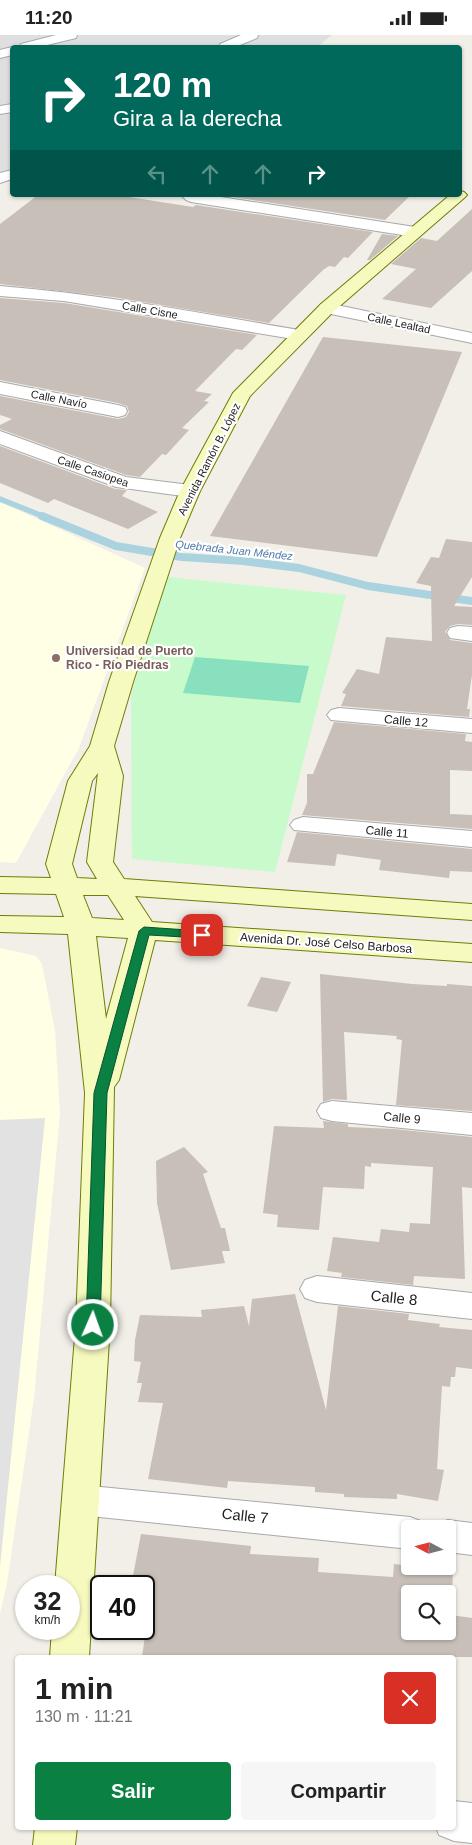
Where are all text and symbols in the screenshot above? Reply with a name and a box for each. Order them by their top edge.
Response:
text: 11:20 [25,7,73,28]
icon: right [30,65,95,130]
text: 120 m [113,65,212,104]
text: Gira a la derecha [113,106,282,131]
icon: left [143,160,171,188]
icon: ahead [196,160,224,188]
icon: ahead [249,160,277,188]
icon: right [302,160,330,188]
street label: Calle Cisne [121,299,179,321]
street label: Calle Lealtad [366,310,432,336]
street label: Calle Navío [30,388,88,410]
street label: Avenida Ramón B. López [175,401,243,517]
street label: Calle Casiopea [56,453,131,489]
water label: Quebrada Juan Méndez [175,538,294,562]
place label: Universidad de Puerto Rico - Río Piedras [66,644,193,672]
marker: Universidad de Puerto Rico - Río Piedras [50,652,62,664]
street label: Calle 12 [383,712,429,730]
street label: Calle 11 [365,823,409,841]
pin [181,914,223,956]
icon: arrive [188,921,216,949]
street label: Avenida Dr. José Celso Barbosa [239,930,413,956]
street label: Calle 9 [383,1109,422,1127]
street label: Calle 8 [370,1287,418,1308]
position arrow [66,1298,118,1350]
street label: Calle 7 [221,1505,269,1526]
north arrow [401,1520,456,1575]
map controls [401,1520,456,1640]
speed limit sign: 40 [90,1575,155,1640]
button: search [401,1585,456,1640]
text: 32 [34,1587,61,1615]
text: km/h [34,1613,61,1627]
text: 1 min [35,1672,113,1705]
button: close [384,1672,436,1724]
text: 130 m · 11:21 [35,1708,133,1725]
button: Salir [35,1762,231,1820]
button: Compartir [241,1762,436,1820]

